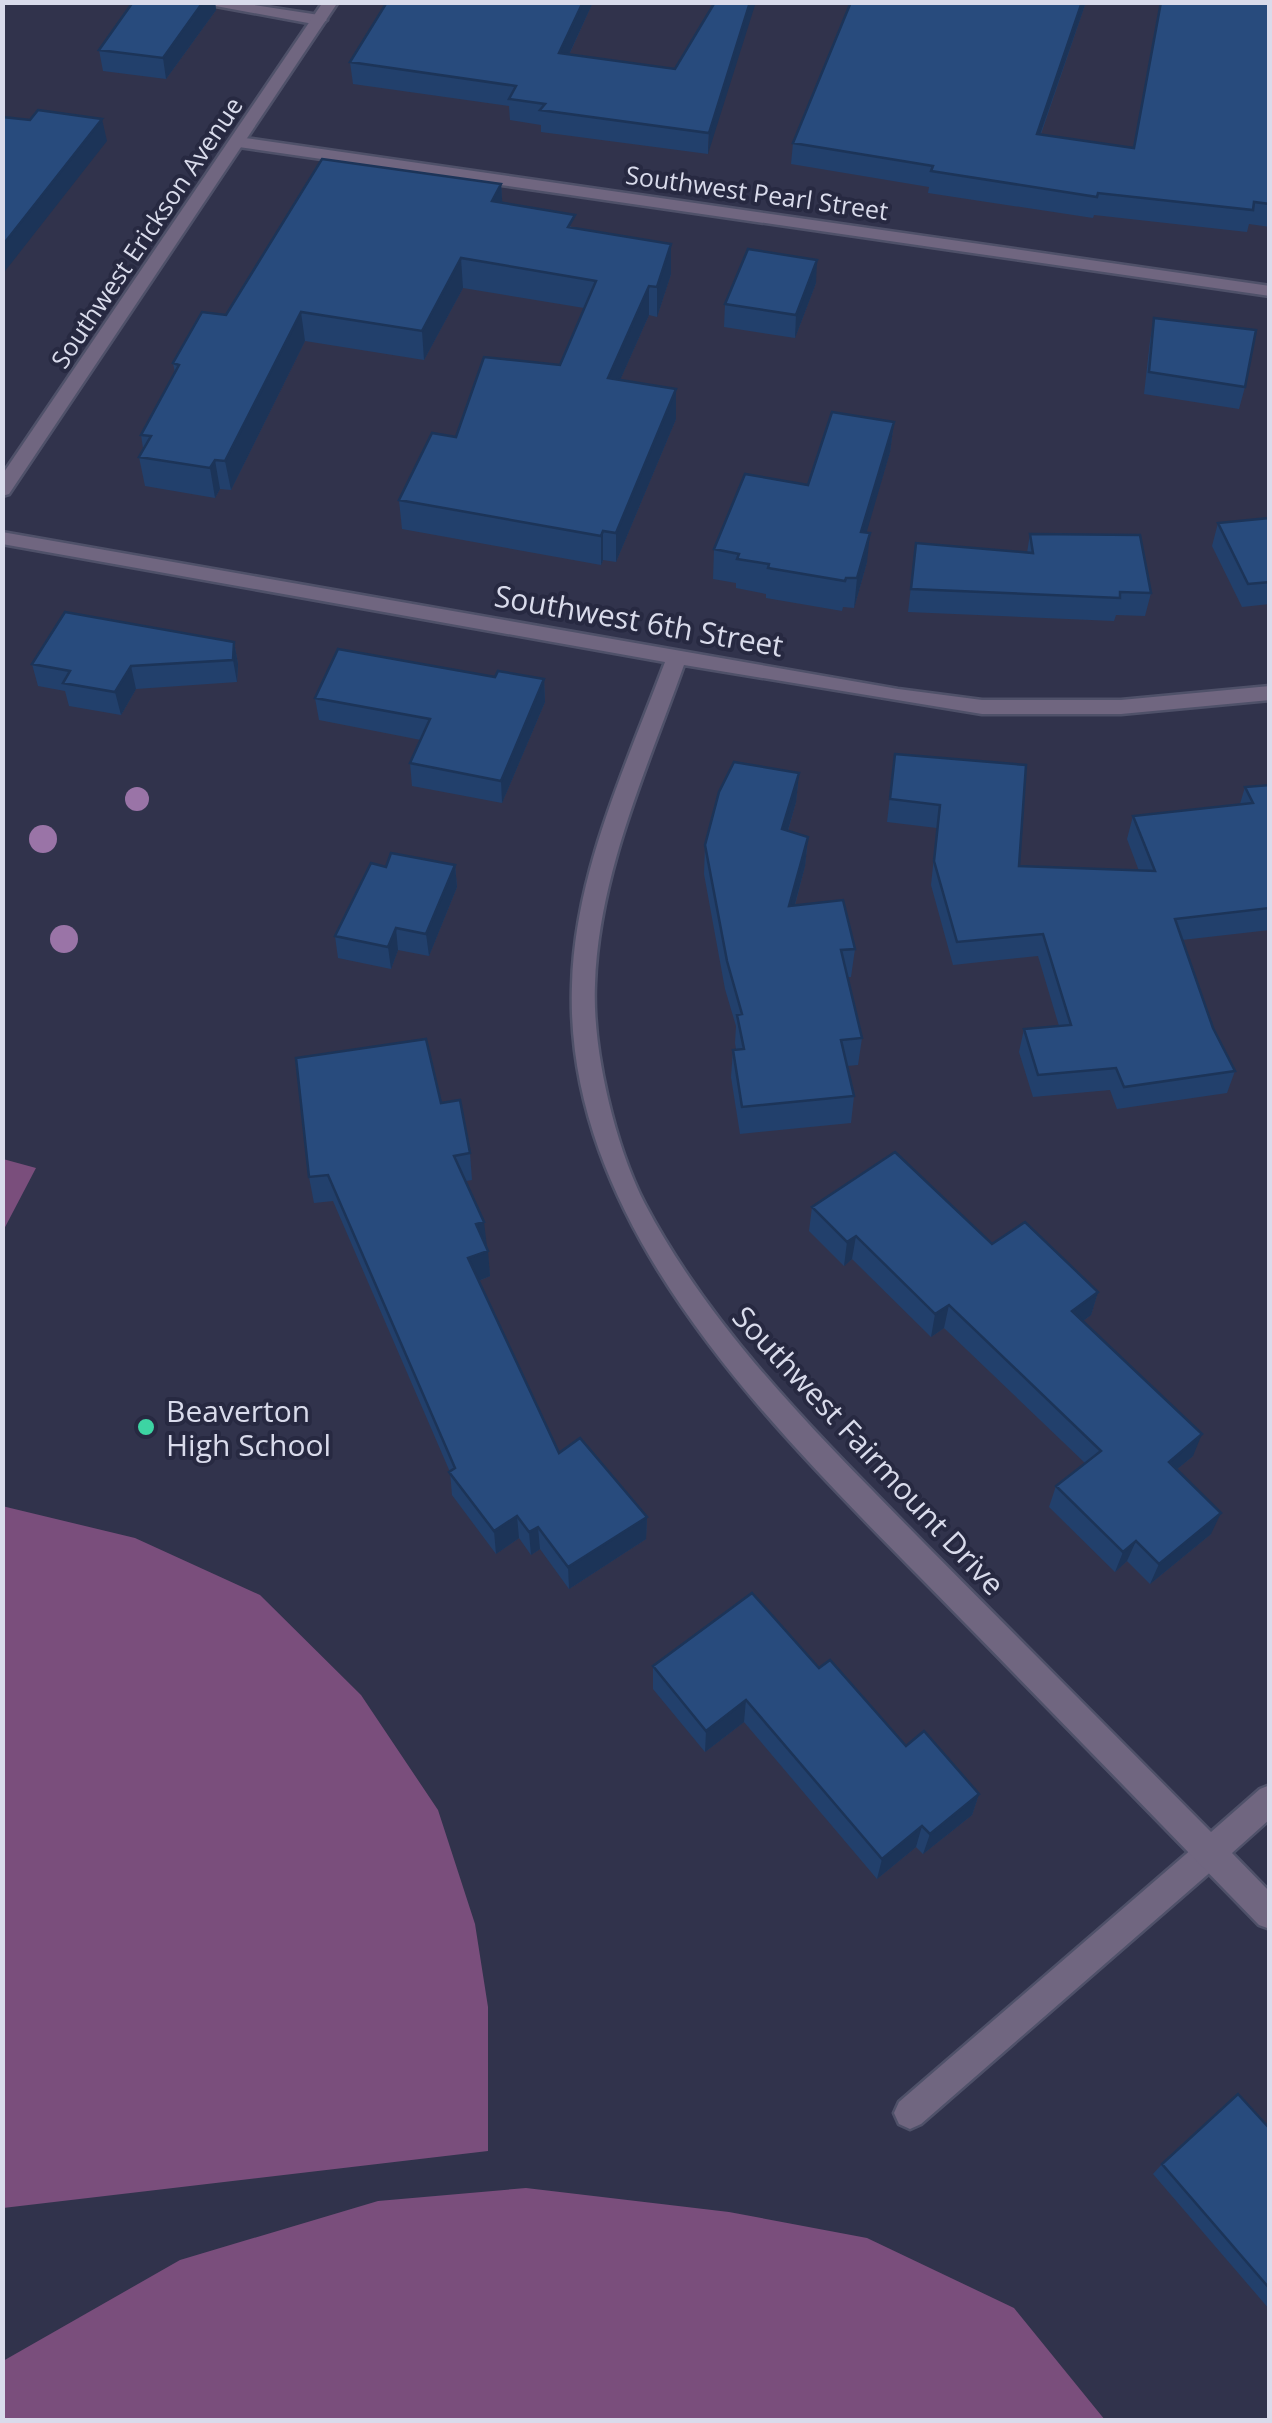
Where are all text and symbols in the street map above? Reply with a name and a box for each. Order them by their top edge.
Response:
street label: Southwest Erickson Avenue [42,90,250,374]
street label: Southwest Pearl Street [623,157,891,227]
street label: Southwest 6th Street [491,574,787,666]
street label: Southwest Fairmount Drive [724,1297,1014,1603]
place label: Beaverton High School [166,1390,331,1465]
marker: Beaverton High School [135,1416,157,1438]

